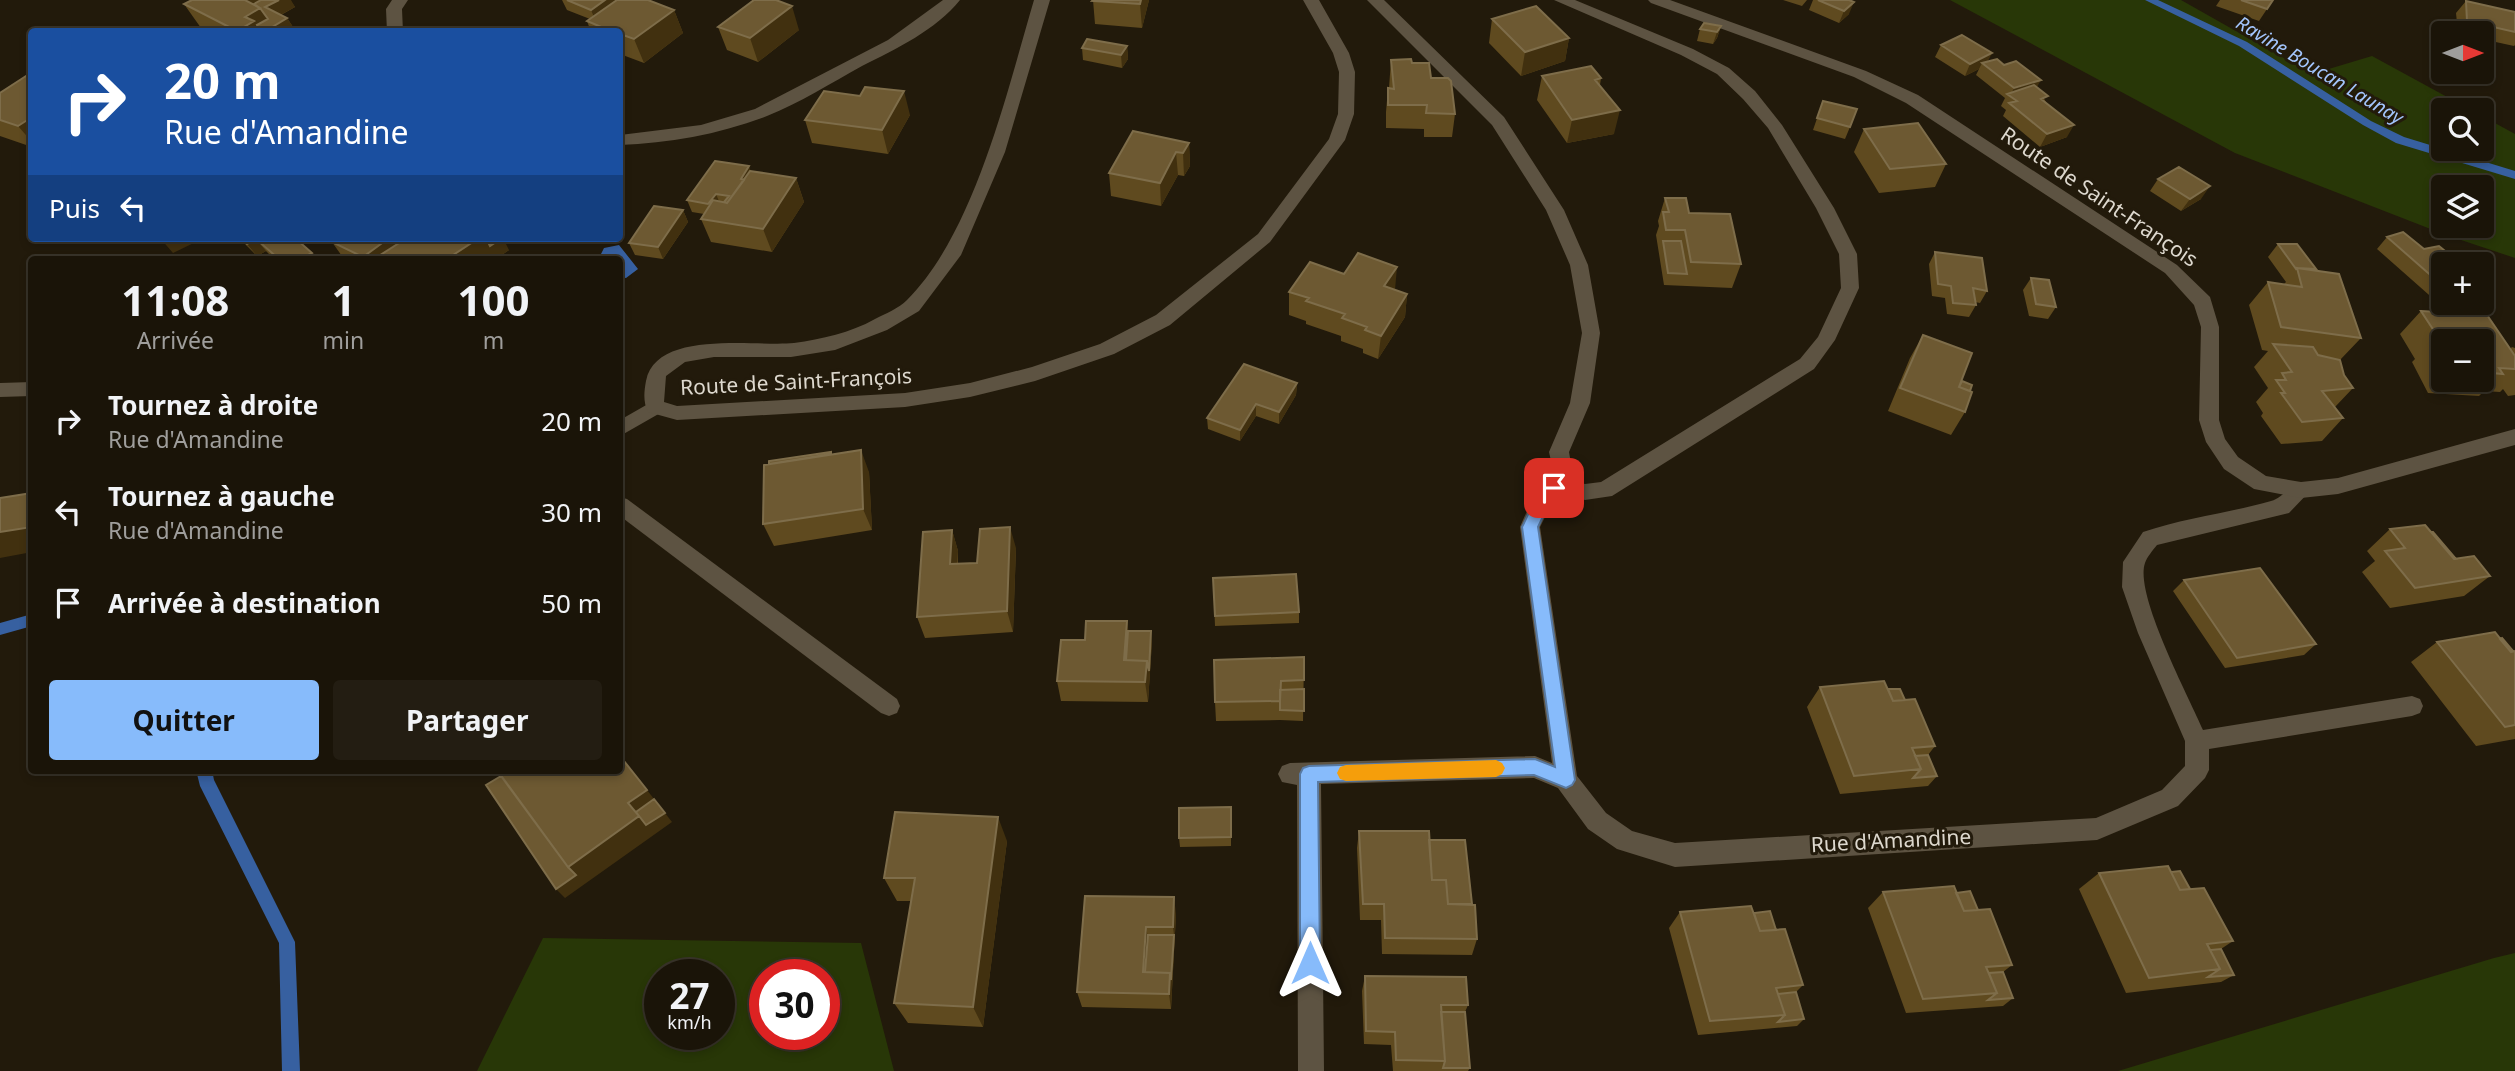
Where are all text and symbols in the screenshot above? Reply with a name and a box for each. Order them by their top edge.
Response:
water label: Ravine Boucan Launay [2232,10,2409,131]
north arrow [2431,21,2494,84]
map controls [2431,21,2494,392]
text: 20 m [164,47,281,113]
icon: right [49,56,140,147]
button: search [2431,98,2494,161]
text: Rue d'Amandine [164,110,409,153]
street label: Route de Saint-François [1996,120,2204,273]
button: layers [2431,175,2494,238]
icon: left [114,189,152,227]
text: Puis [49,190,100,226]
button: + [2431,252,2494,315]
text: 11:08 [121,271,229,328]
text: 1 [331,271,355,328]
text: 100 [458,271,530,328]
text: Arrivée [137,324,214,356]
text: min [323,324,364,356]
text: m [483,324,504,356]
button: − [2431,329,2494,392]
street label: Route de Saint-François [679,361,913,401]
text: Tournez à droite [108,387,318,423]
icon: right [49,402,87,440]
text: 20 m [541,403,602,439]
text: Rue d'Amandine [108,423,284,455]
pin [1524,458,1584,518]
icon: arrive [1535,469,1573,507]
text: Tournez à gauche [108,478,335,514]
icon: left [49,493,87,531]
text: 30 m [541,494,602,530]
text: Rue d'Amandine [108,514,284,546]
icon: arrive [49,584,87,622]
text: Arrivée à destination [108,585,381,621]
text: 50 m [541,585,602,621]
button: Quitter [49,680,319,760]
button: Partager [333,680,602,760]
street label: Rue d'Amandine [1810,822,1972,858]
position arrow [1273,926,1347,1000]
speed limit sign: 30 [749,959,840,1050]
text: 27 [669,972,710,1019]
text: km/h [667,1010,712,1034]

